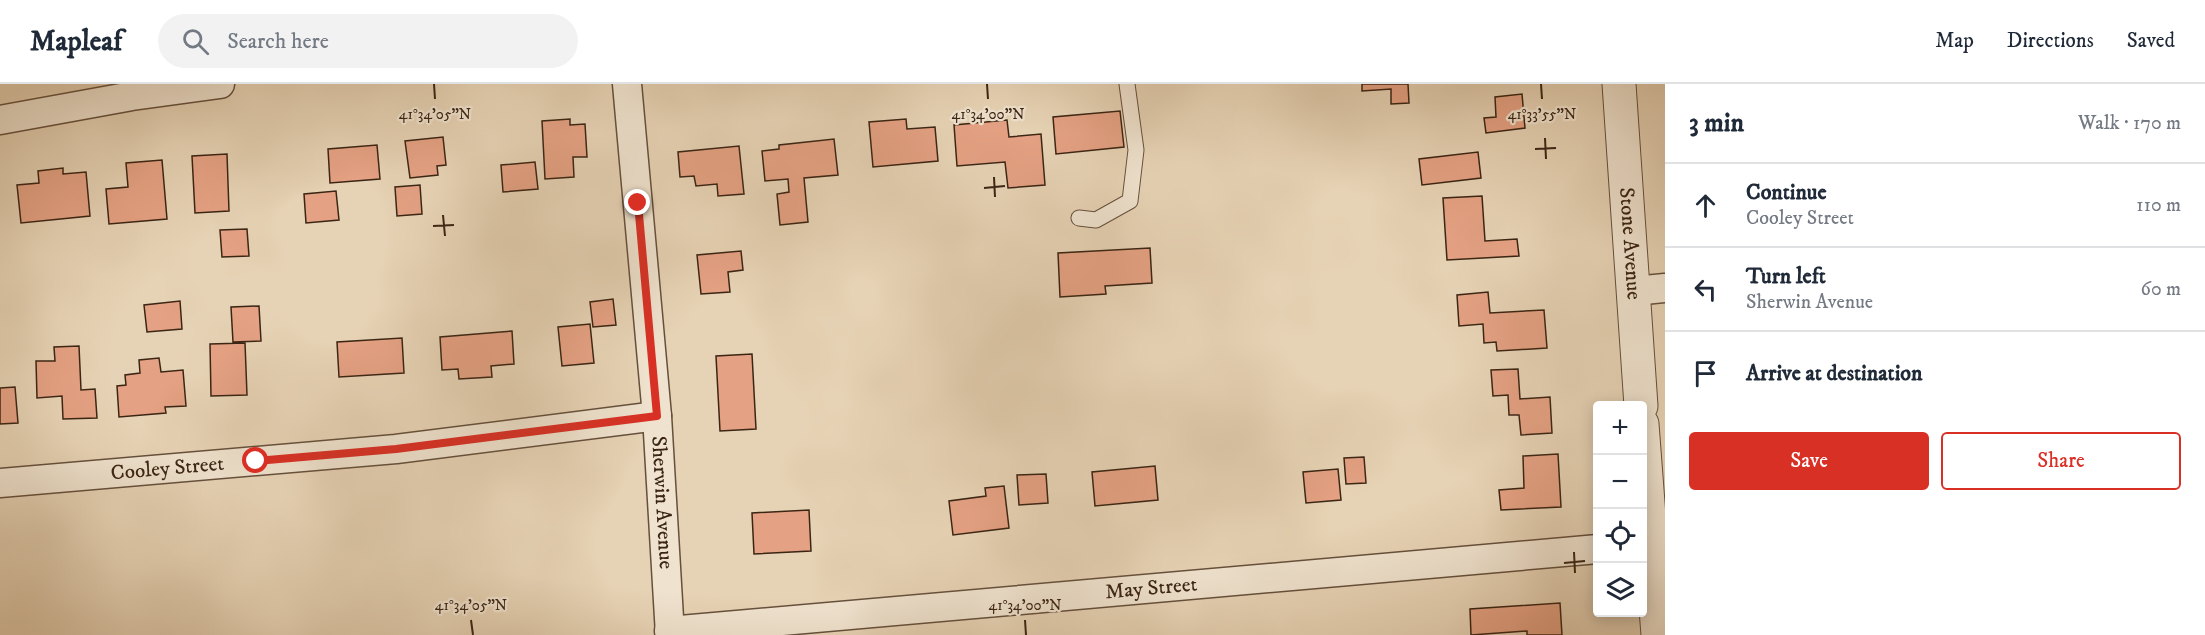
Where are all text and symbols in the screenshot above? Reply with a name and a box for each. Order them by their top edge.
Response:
search box [158,14,578,68]
text: Mapleaf [30,24,122,59]
icon: search [179,25,212,58]
text: Search here [227,28,329,55]
text: Map [1935,28,1974,54]
text: Directions [2007,28,2094,54]
text: Saved [2127,28,2175,54]
text: 41°34'05"N [399,105,471,124]
text: 41°34'00"N [952,105,1024,124]
text: 41°33'55"N [1508,105,1576,124]
text: 3 min [1689,107,1744,140]
text: Walk · 170 m [2078,111,2181,136]
text: Continue [1746,179,1827,206]
street label: Stone Avenue [1613,187,1647,301]
route end [624,189,650,215]
icon: ahead [1689,189,1722,222]
text: 110 m [2136,193,2181,218]
text: Cooley Street [1746,206,1854,231]
text: Turn left [1746,263,1826,290]
icon: left [1689,273,1722,306]
text: 60 m [2141,277,2181,302]
text: Sherwin Avenue [1746,290,1873,315]
icon: arrive [1689,357,1722,390]
text: Arrive at destination [1746,360,1923,387]
map controls [1593,401,1647,617]
button: + [1593,401,1647,455]
button: Save [1689,432,1929,490]
button: Share [1941,432,2181,490]
street label: Sherwin Avenue [645,435,679,570]
route start [242,447,268,473]
street label: Cooley Street [110,451,225,486]
button: − [1593,455,1647,509]
button: locate [1593,509,1647,563]
button: layers [1593,563,1647,617]
street label: May Street [1104,571,1198,605]
text: 41°34'05"N [435,596,507,615]
text: 41°34'00"N [989,596,1061,615]

